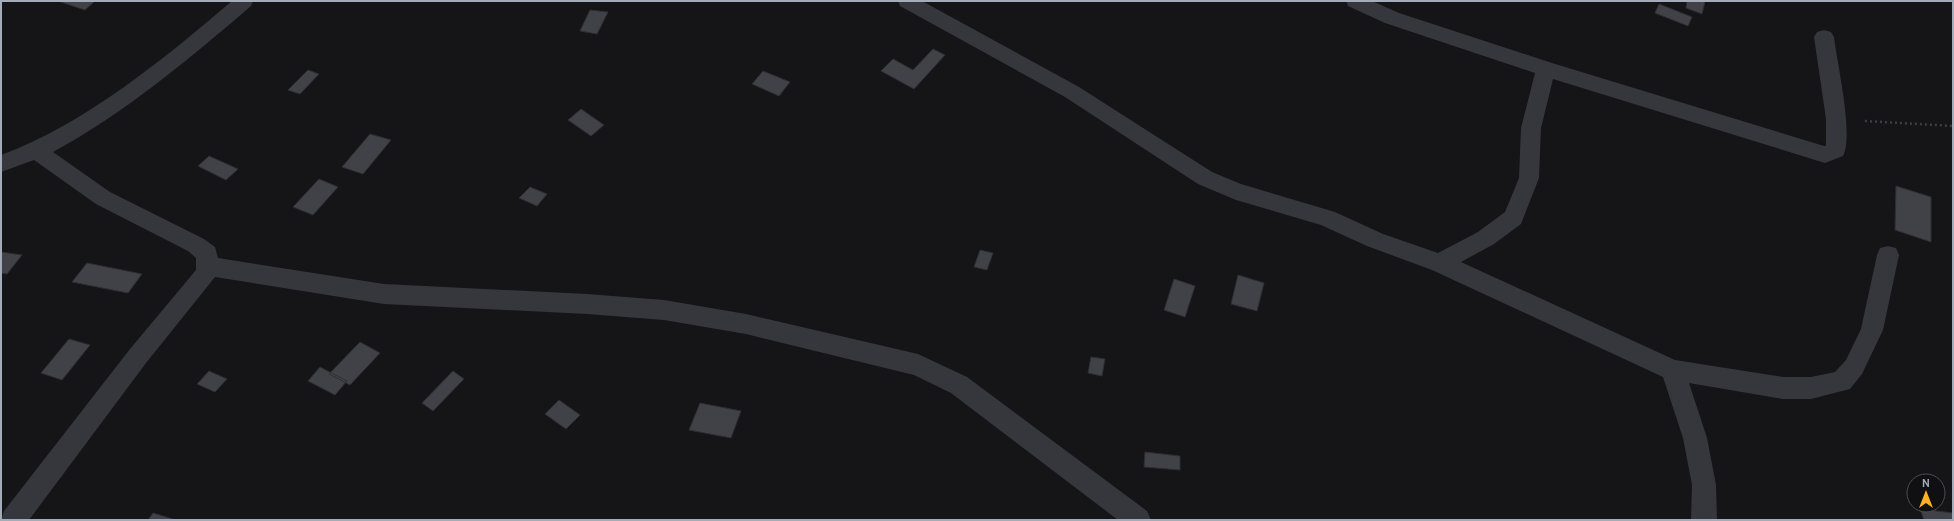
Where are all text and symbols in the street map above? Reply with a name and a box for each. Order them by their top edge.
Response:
north arrow [1906,473,1946,513]
text: N [1922,476,1930,490]

